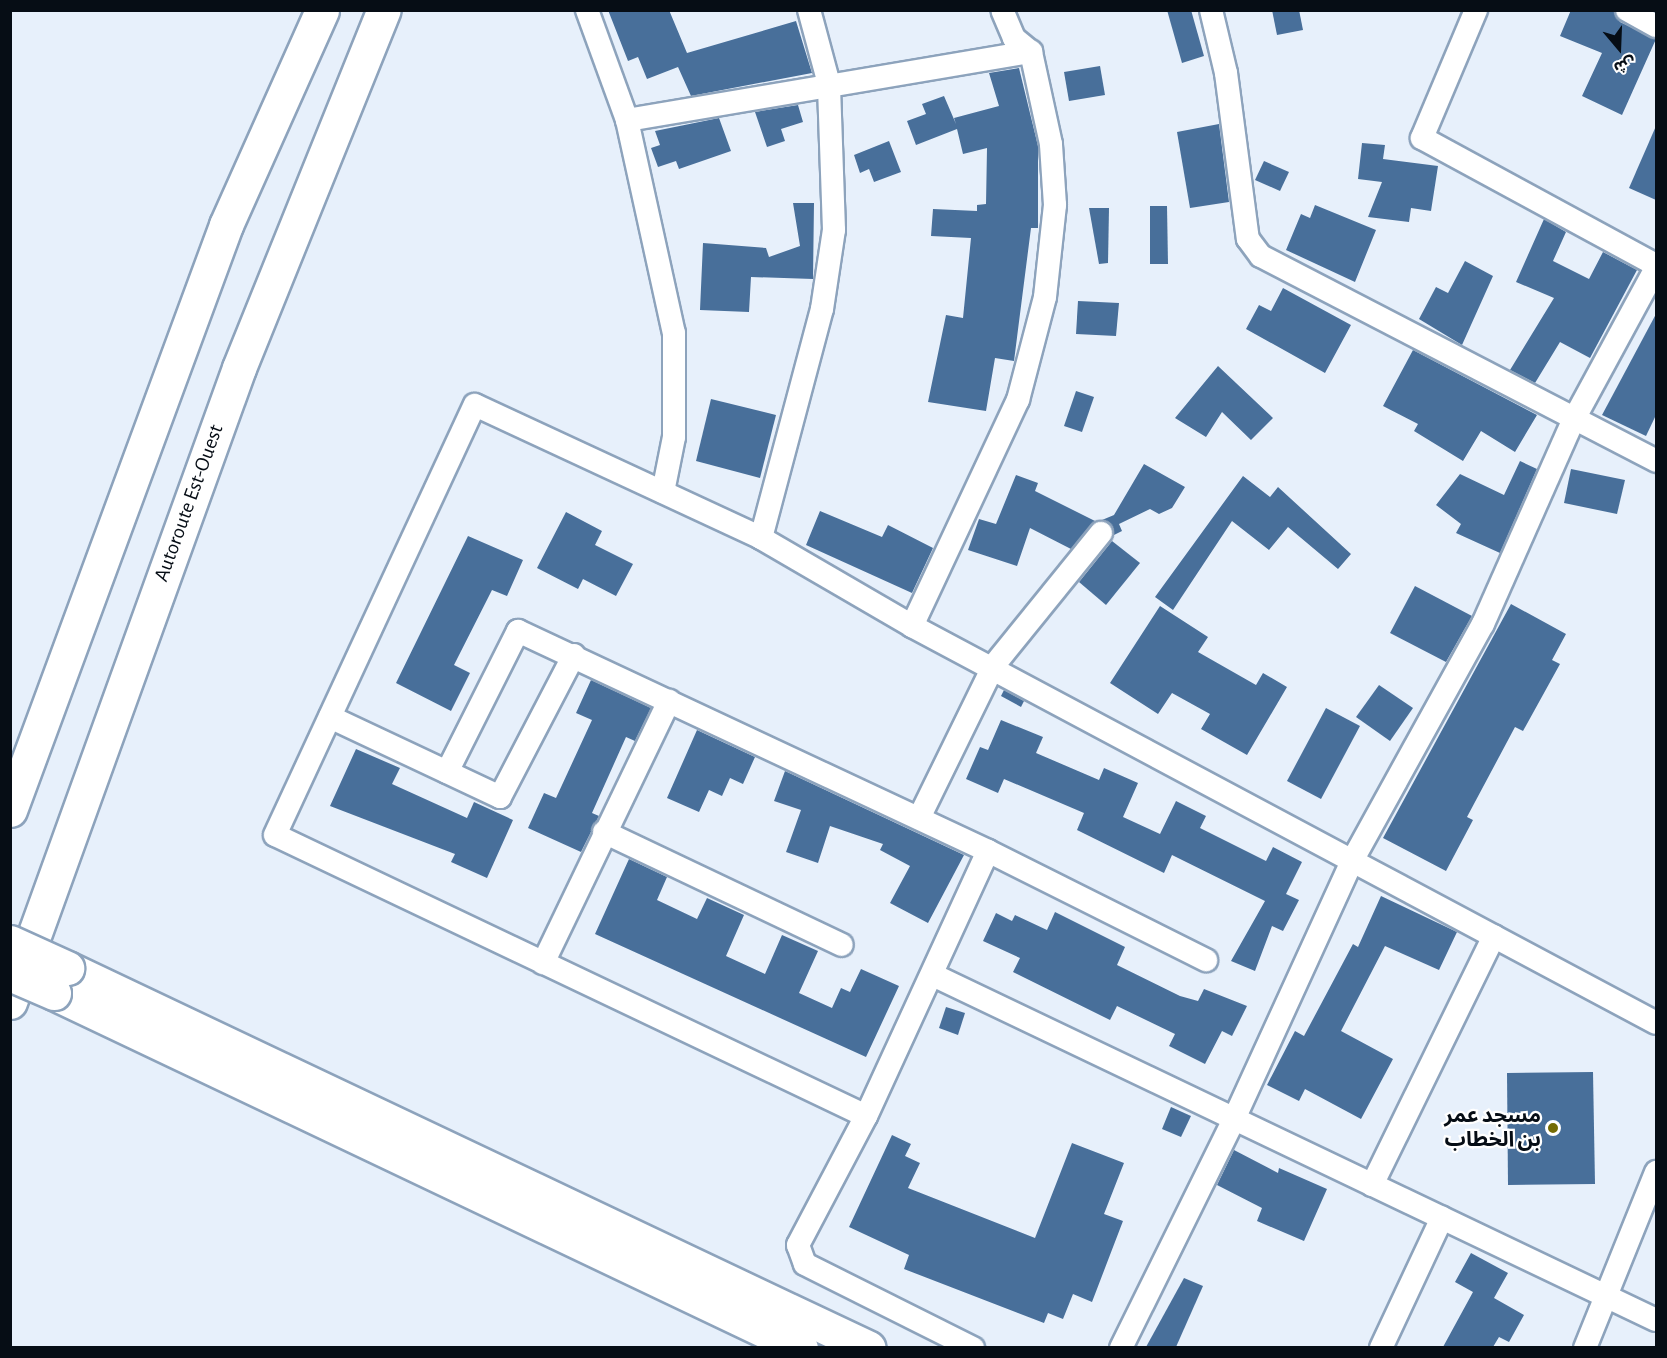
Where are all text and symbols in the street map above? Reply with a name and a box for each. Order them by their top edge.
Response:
north arrow [1589,18,1649,78]
text: ش [1612,54,1638,76]
street label: Autoroute Est-Ouest [149,421,229,585]
place label: مسجد عمر بن الخطاب [1444,1103,1541,1153]
marker: مسجد عمر بن الخطاب [1546,1121,1560,1135]

